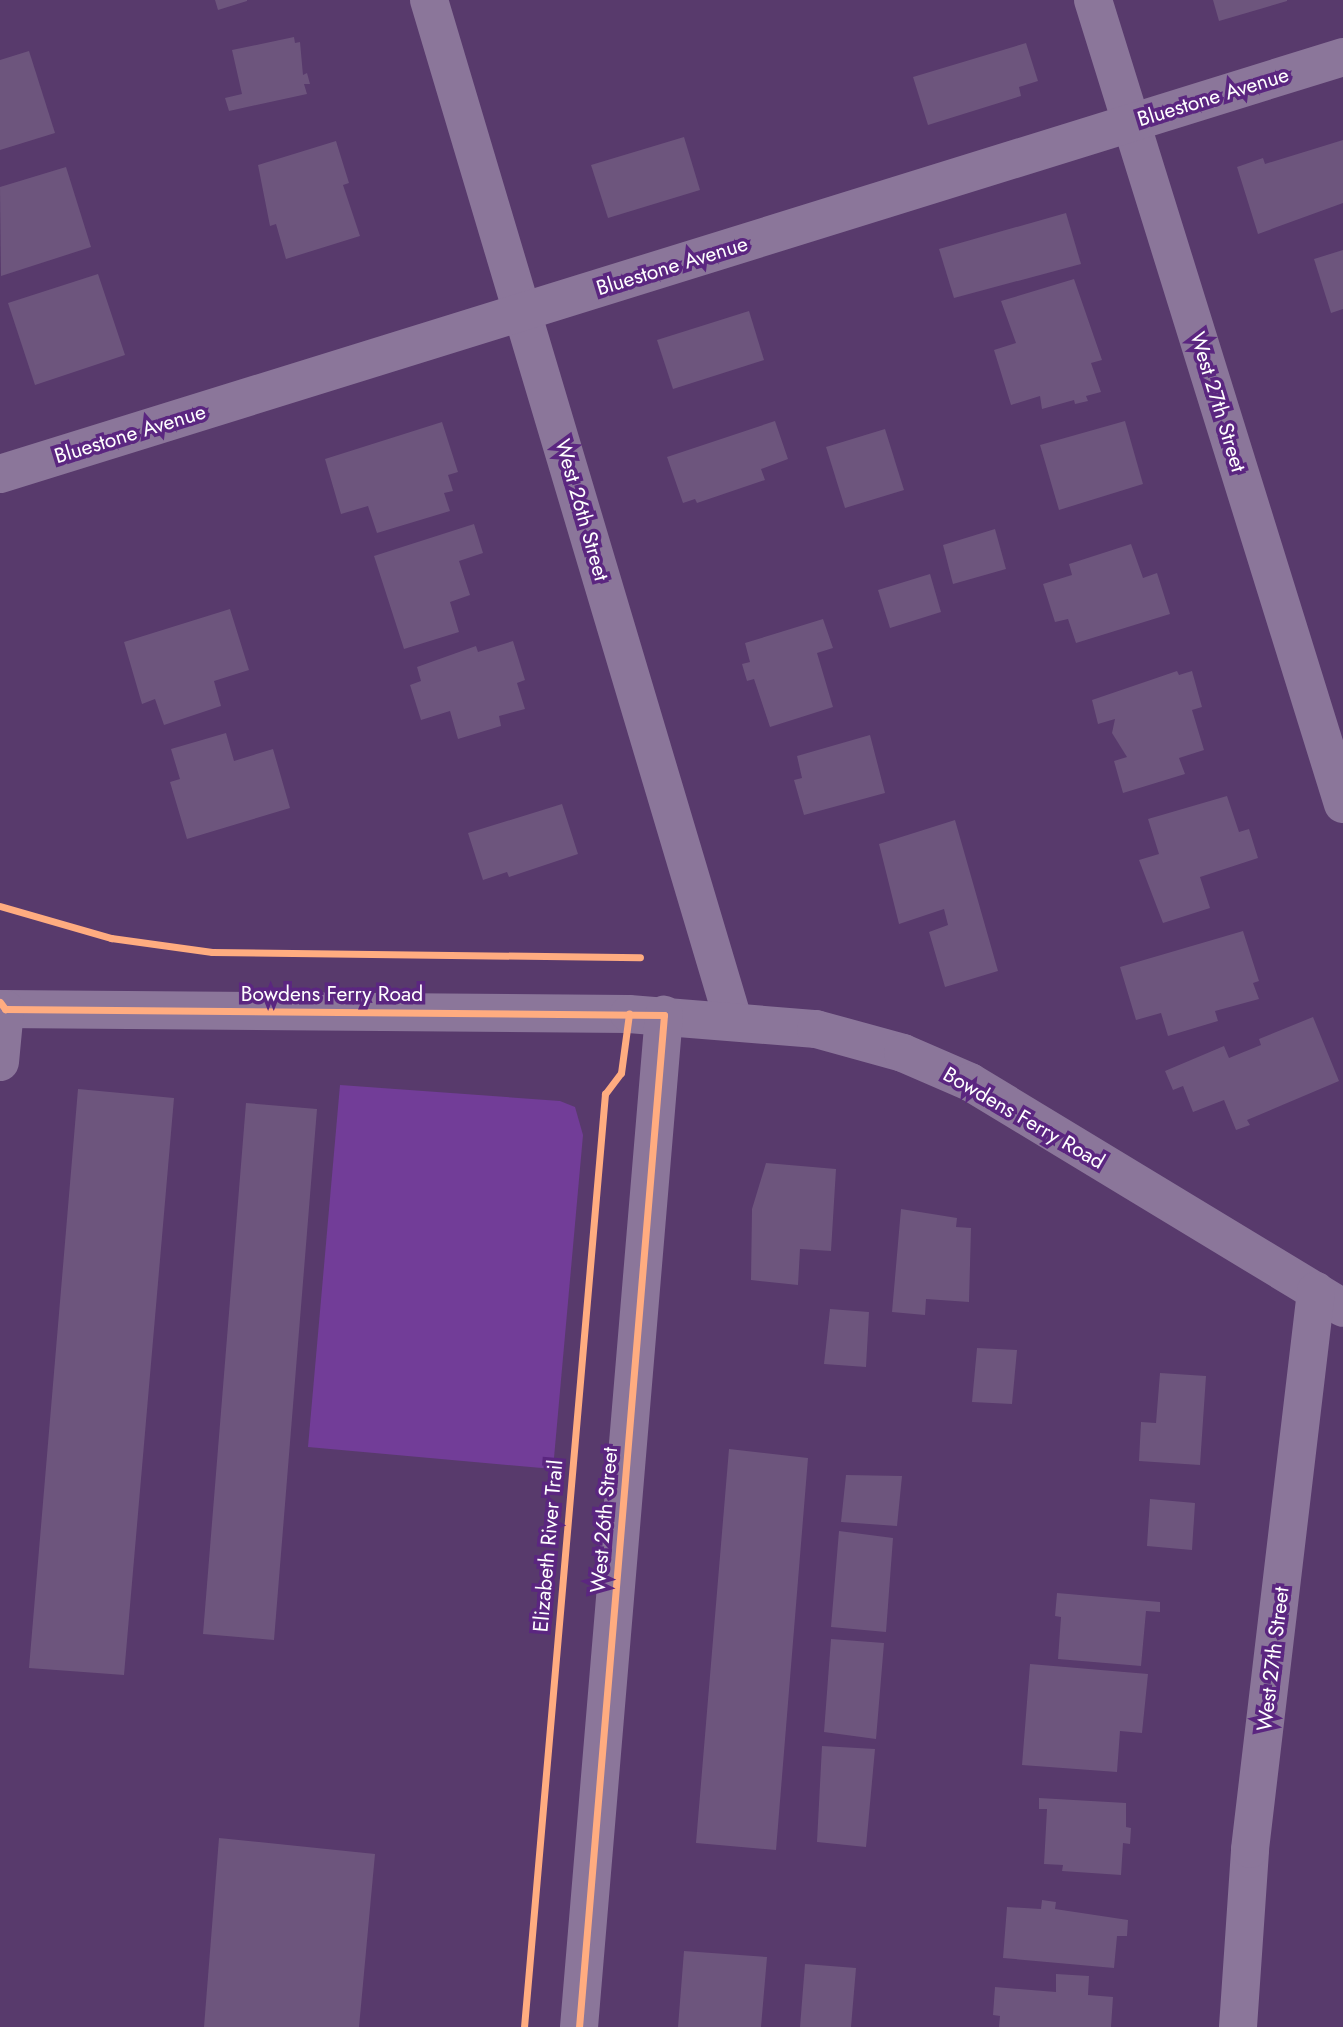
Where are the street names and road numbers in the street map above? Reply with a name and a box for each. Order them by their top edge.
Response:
street label: Bluestone Avenue [1134,62,1292,132]
street label: Bluestone Avenue [593,231,751,301]
street label: West 27th Street [1185,329,1251,475]
street label: Bluestone Avenue [51,399,209,469]
street label: West 26th Street [550,436,614,584]
street label: Bowdens Ferry Road [241,981,423,1007]
street label: Bowdens Ferry Road [939,1062,1109,1174]
street label: West 26th Street [585,1446,623,1594]
street label: Elizabeth River Trail [528,1459,568,1633]
street label: West 27th Street [1252,1585,1294,1733]

